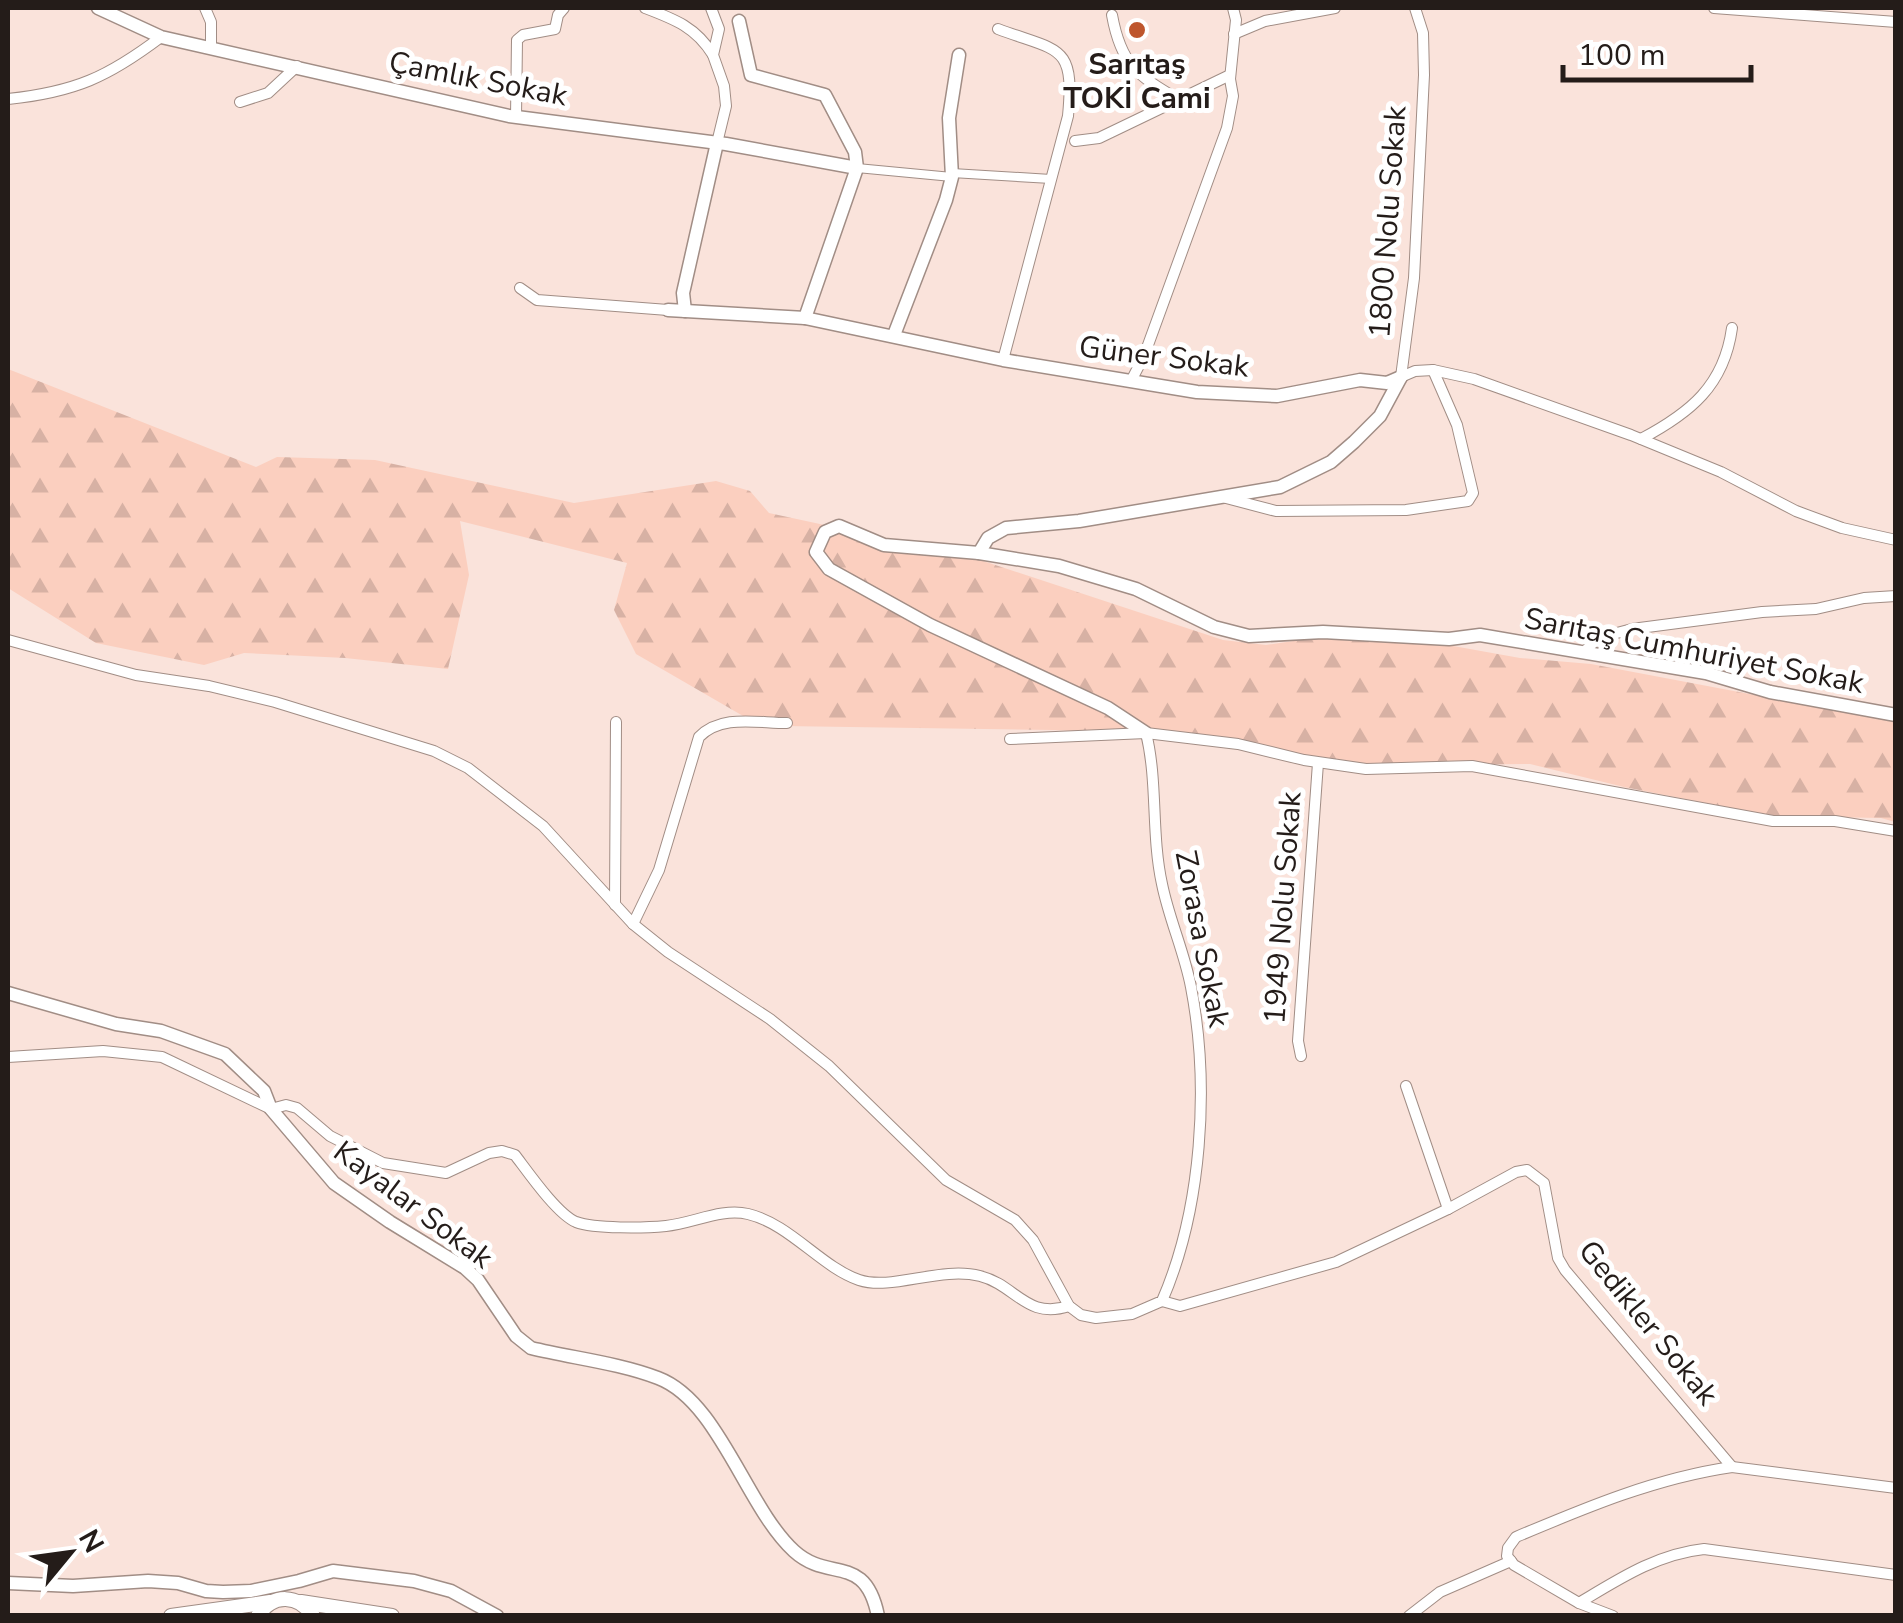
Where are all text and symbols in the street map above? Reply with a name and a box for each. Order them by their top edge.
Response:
marker: Sarıtaş TOKİ Cami [1126,19,1148,41]
scale bar [1563,20,1750,82]
text: 100 m [1578,35,1665,76]
street label: Çamlık Sokak [385,42,572,117]
place label: Sarıtaş TOKİ Cami [1063,44,1211,119]
street label: 1800 Nolu Sokak [1359,103,1417,340]
street label: Güner Sokak [1077,326,1252,388]
street label: Sarıtaş Cumhuriyet Sokak [1521,598,1868,704]
street label: 1949 Nolu Sokak [1254,789,1312,1026]
street label: Zorasa Sokak [1165,847,1239,1032]
street label: Kayalar Sokak [325,1132,502,1279]
street label: Gedikler Sokak [1569,1232,1728,1415]
north arrow [20,1503,120,1603]
text: N [69,1523,113,1560]

